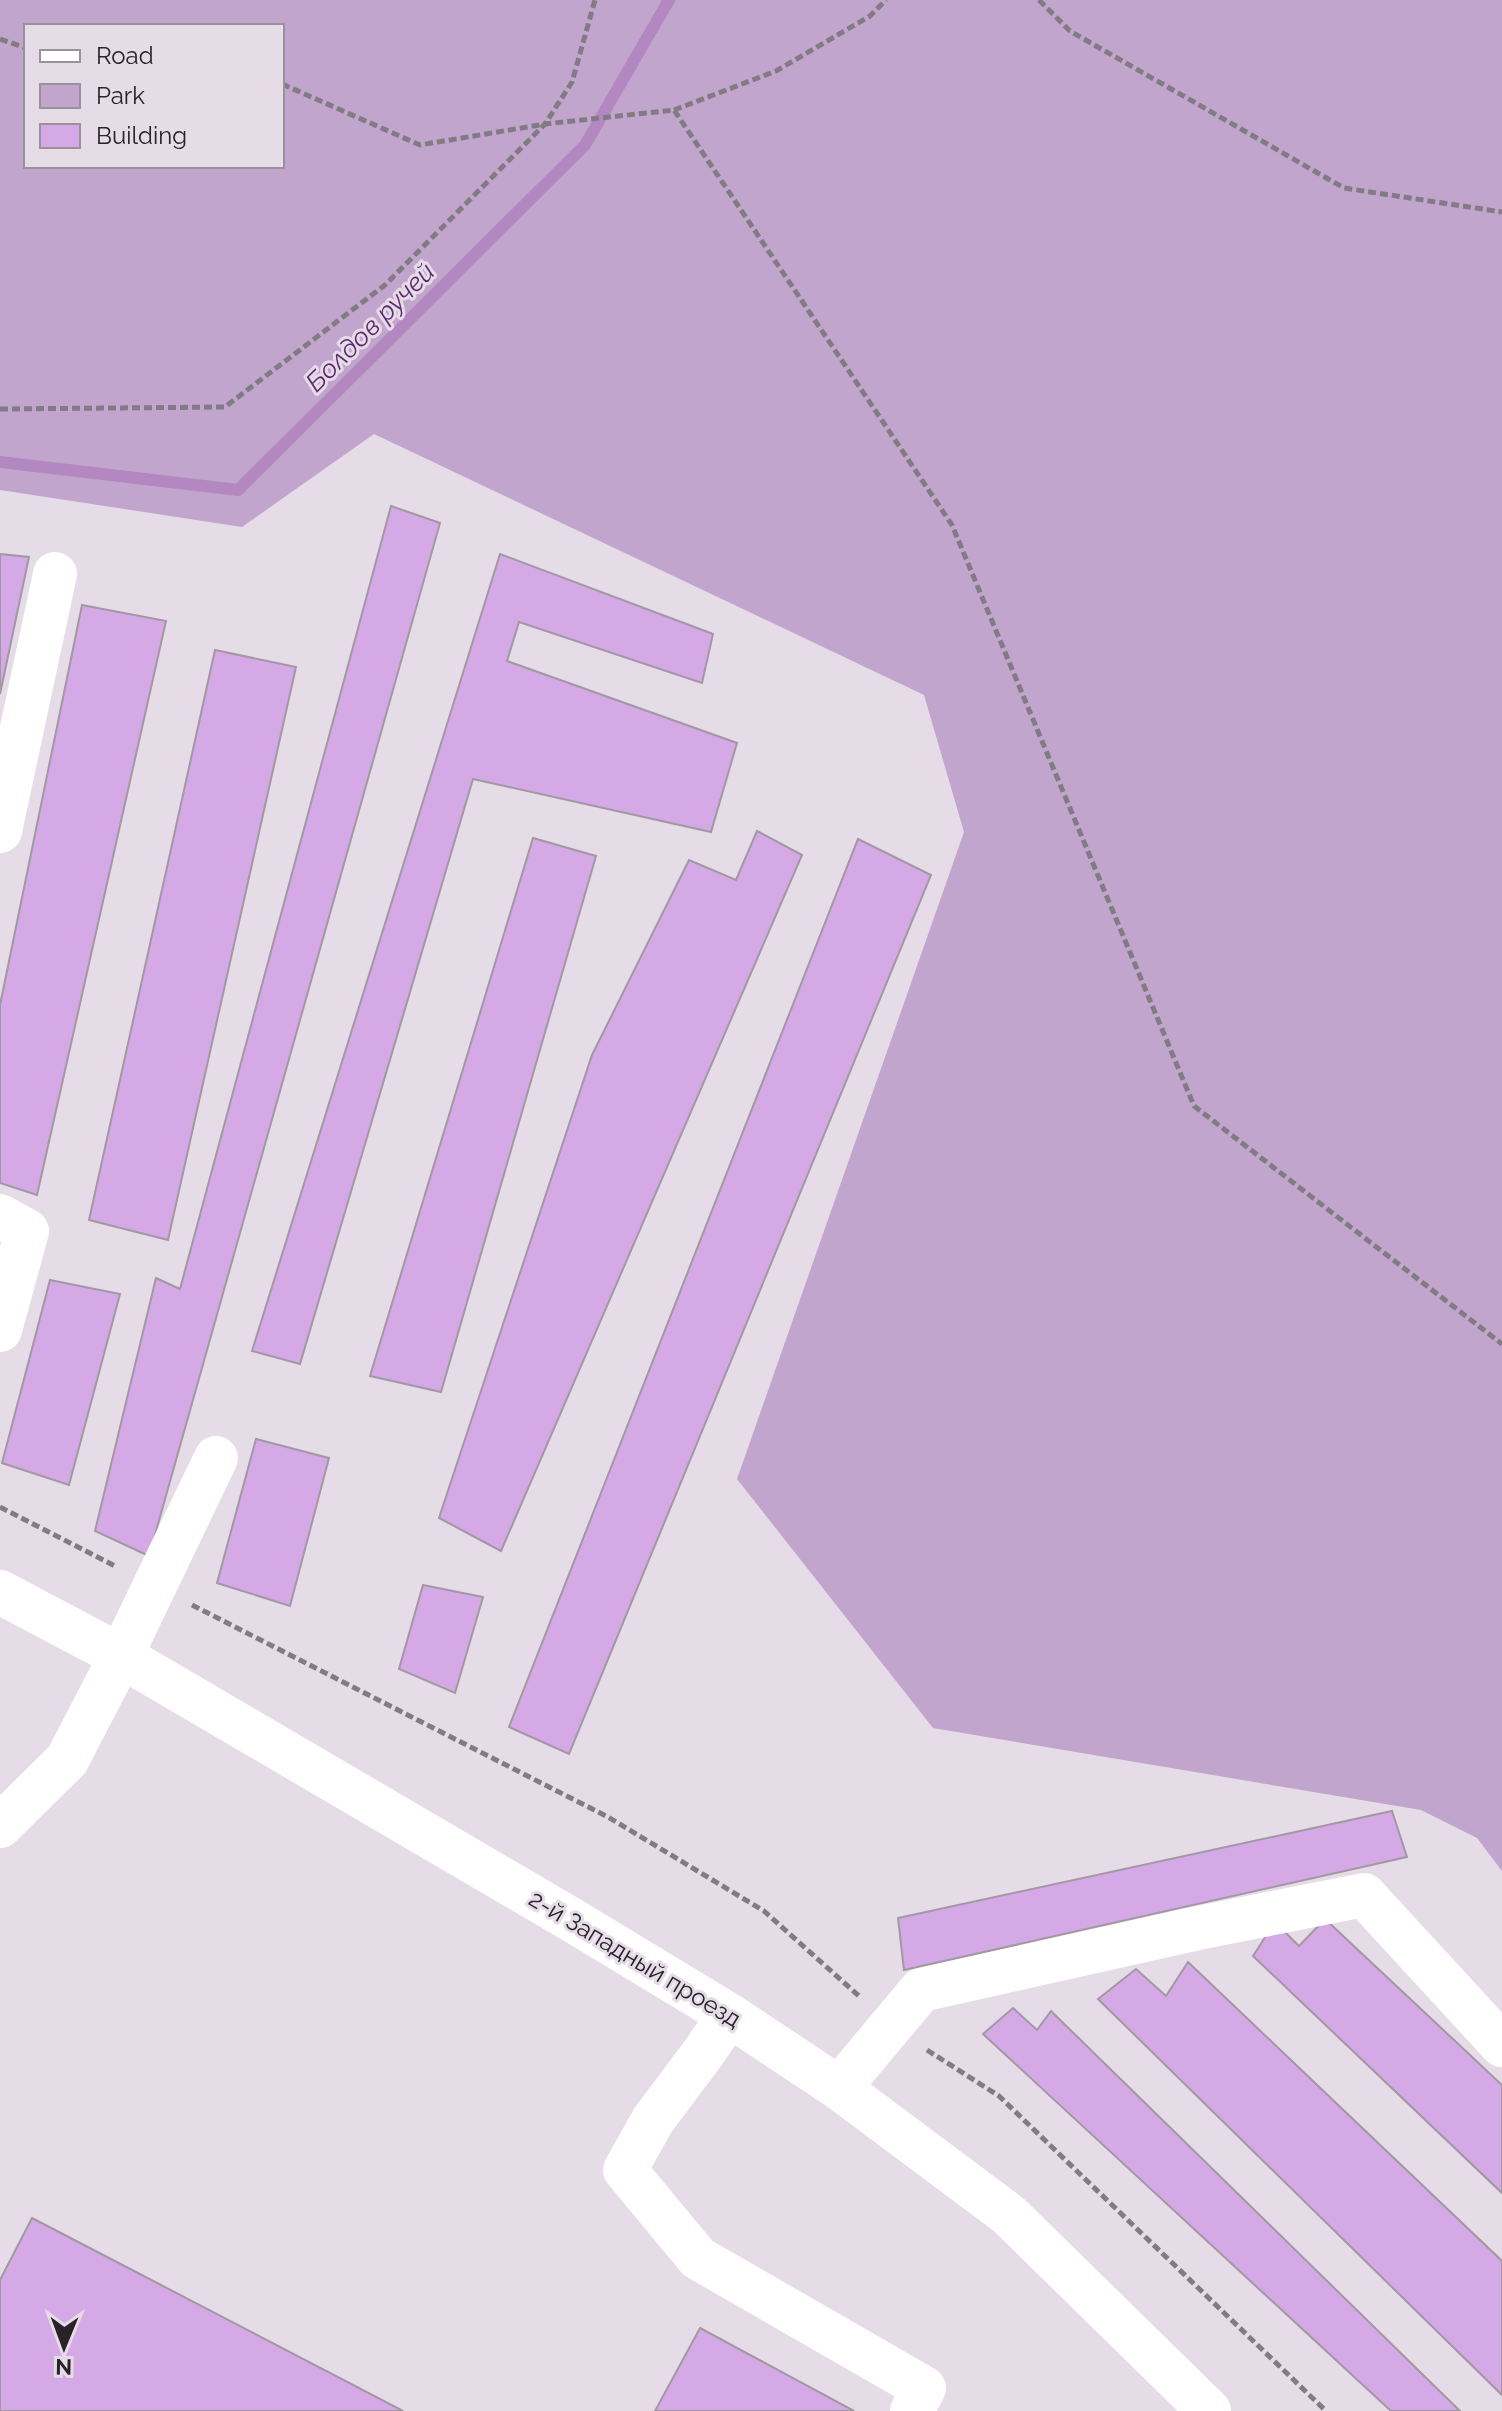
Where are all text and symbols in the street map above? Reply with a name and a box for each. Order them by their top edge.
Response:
legend [24,24,284,168]
text: Road [96,41,154,70]
text: Park [96,81,145,110]
text: Building [96,121,187,150]
water label: Болдов ручей [300,256,441,397]
street label: 2-й Западный проезд [524,1884,747,2033]
north arrow [24,2307,104,2387]
text: N [55,2354,72,2380]

